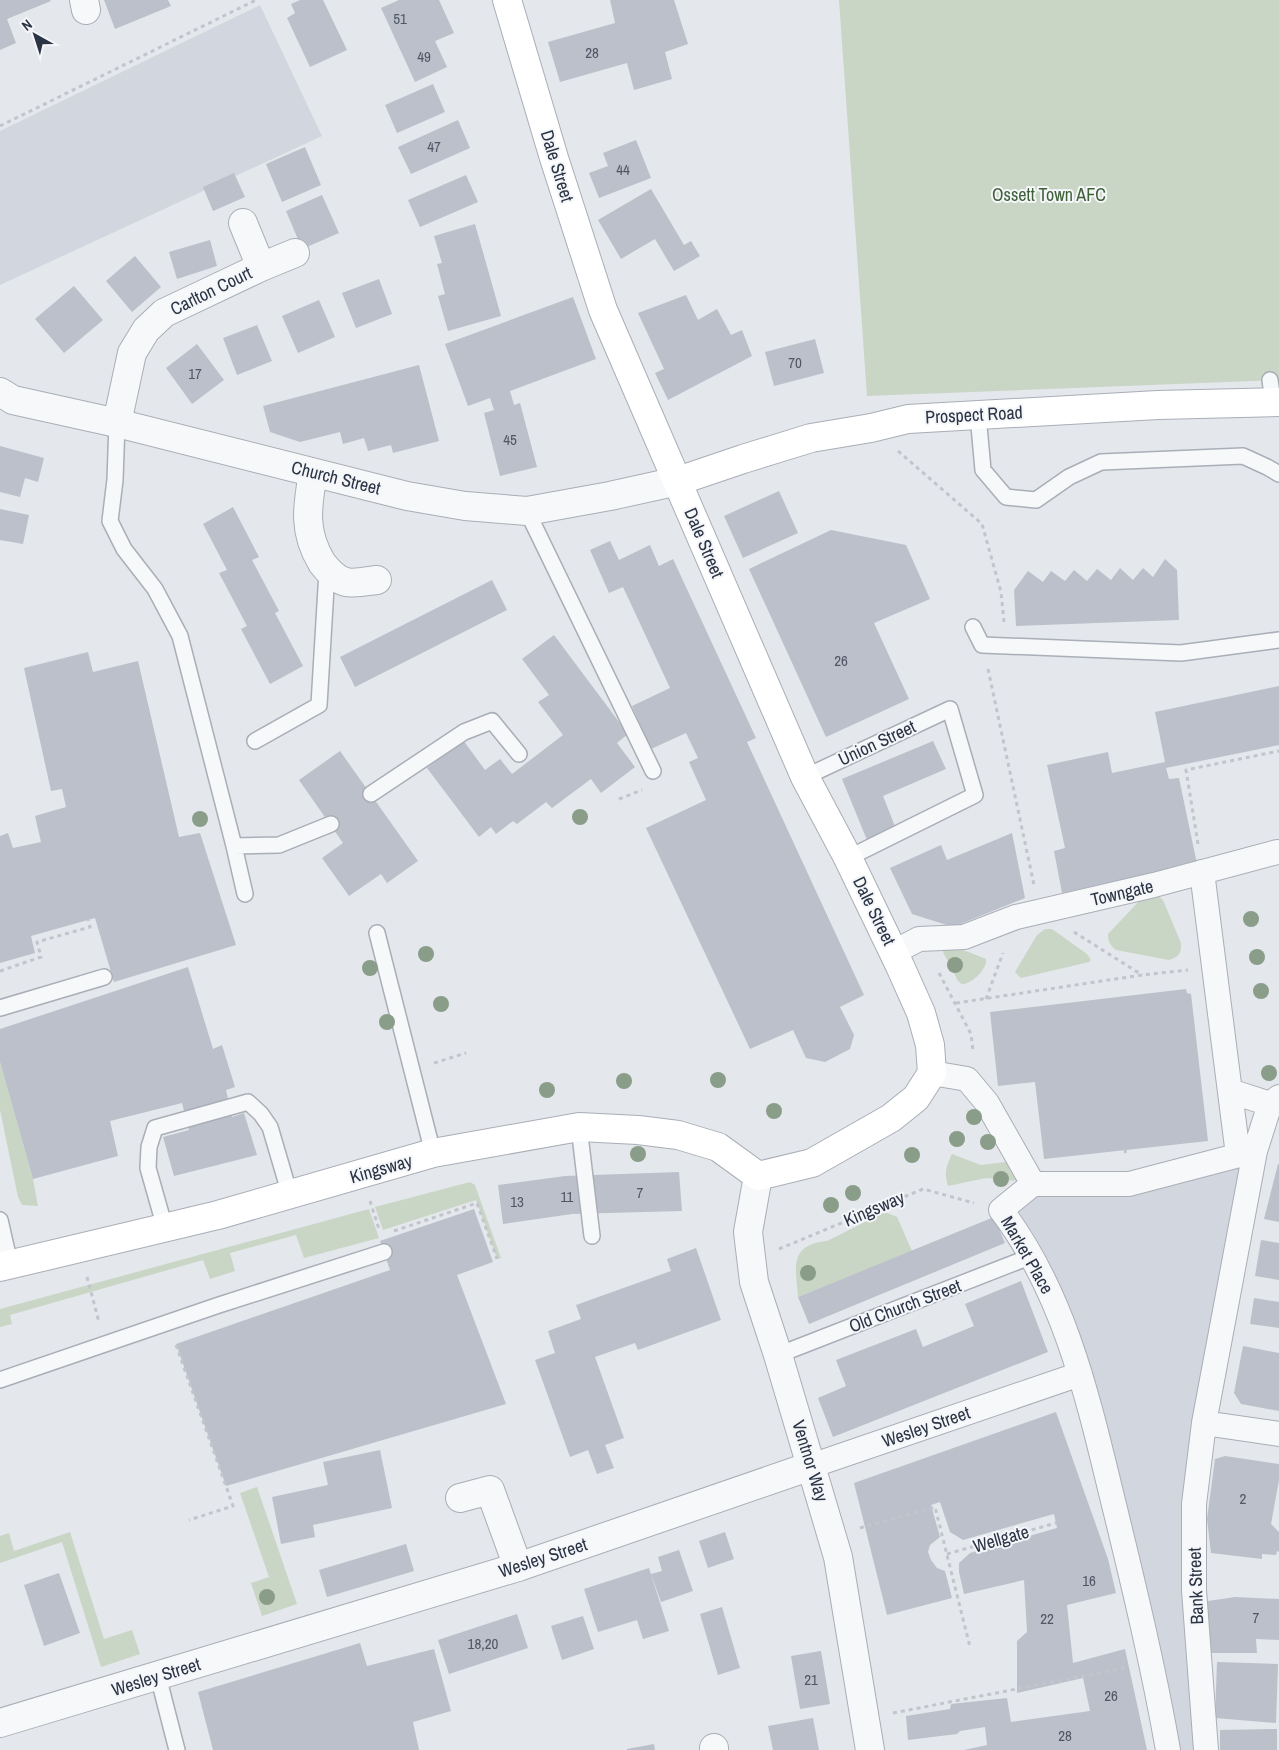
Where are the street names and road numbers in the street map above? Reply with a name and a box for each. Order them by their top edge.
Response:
street label: Dale Street [535,127,580,205]
street label: Carlton Court [166,260,256,321]
street label: Prospect Road [925,399,1023,430]
street label: Church Street [289,454,383,501]
street label: Dale Street [679,504,730,582]
street label: Union Street [834,714,920,771]
street label: Dale Street [847,872,902,949]
street label: Towngate [1088,873,1155,912]
street label: Kingsway [347,1148,416,1189]
street label: Kingsway [839,1184,909,1233]
street label: Market Place [995,1211,1060,1298]
street label: Old Church Street [845,1273,964,1338]
street label: Wesley Street [878,1400,973,1453]
street label: Ventnor Way [786,1417,835,1505]
street label: Wellgate [970,1519,1032,1558]
street label: Wesley Street [495,1531,590,1584]
street label: Bank Street [1182,1547,1209,1625]
street label: Wesley Street [108,1651,203,1702]

